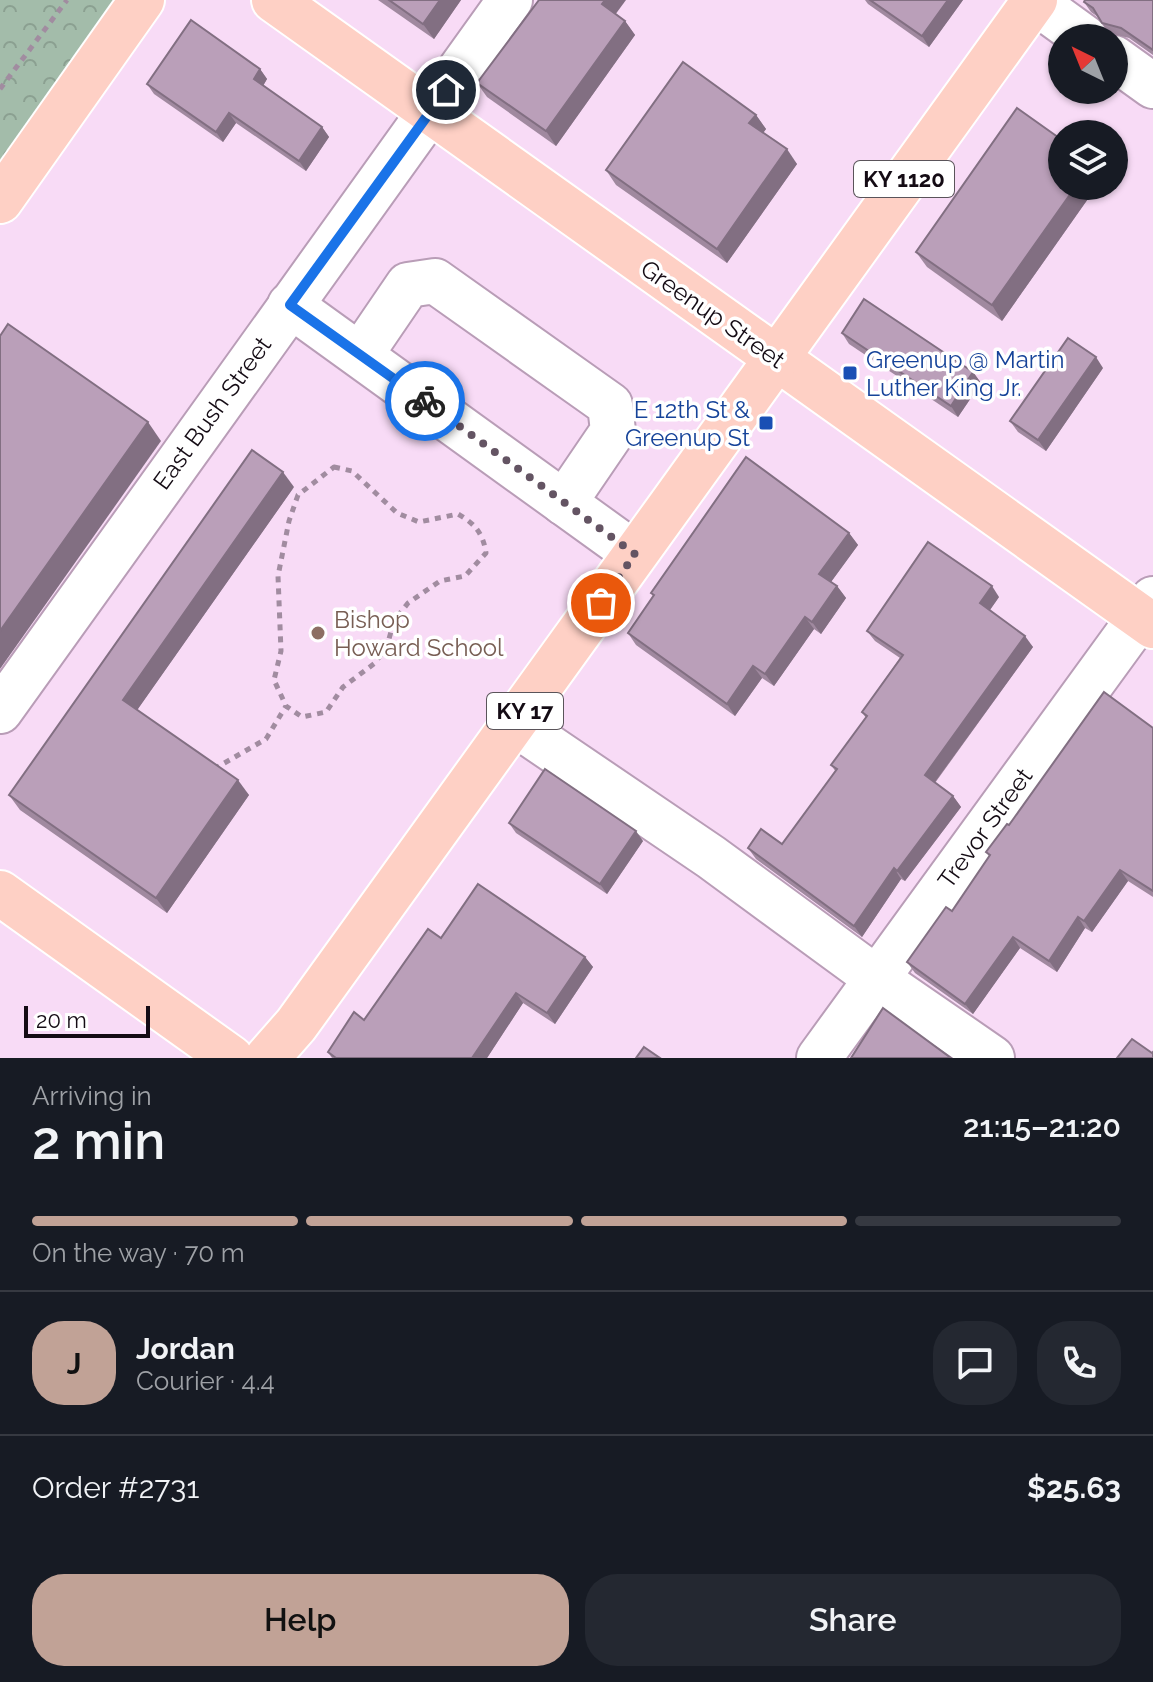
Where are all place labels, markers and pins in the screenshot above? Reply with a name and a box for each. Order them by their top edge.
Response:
pin [412,56,480,124]
place label: Greenup @ Martin Luther King Jr. [866,345,1064,402]
marker: Greenup @ Martin Luther King Jr. [841,364,859,382]
place label: E 12th St & Greenup St [625,395,750,452]
marker: E 12th St & Greenup St [757,414,775,432]
pin [567,569,635,637]
place label: Bishop Howard School [334,605,504,662]
marker: Bishop Howard School [309,624,327,642]

